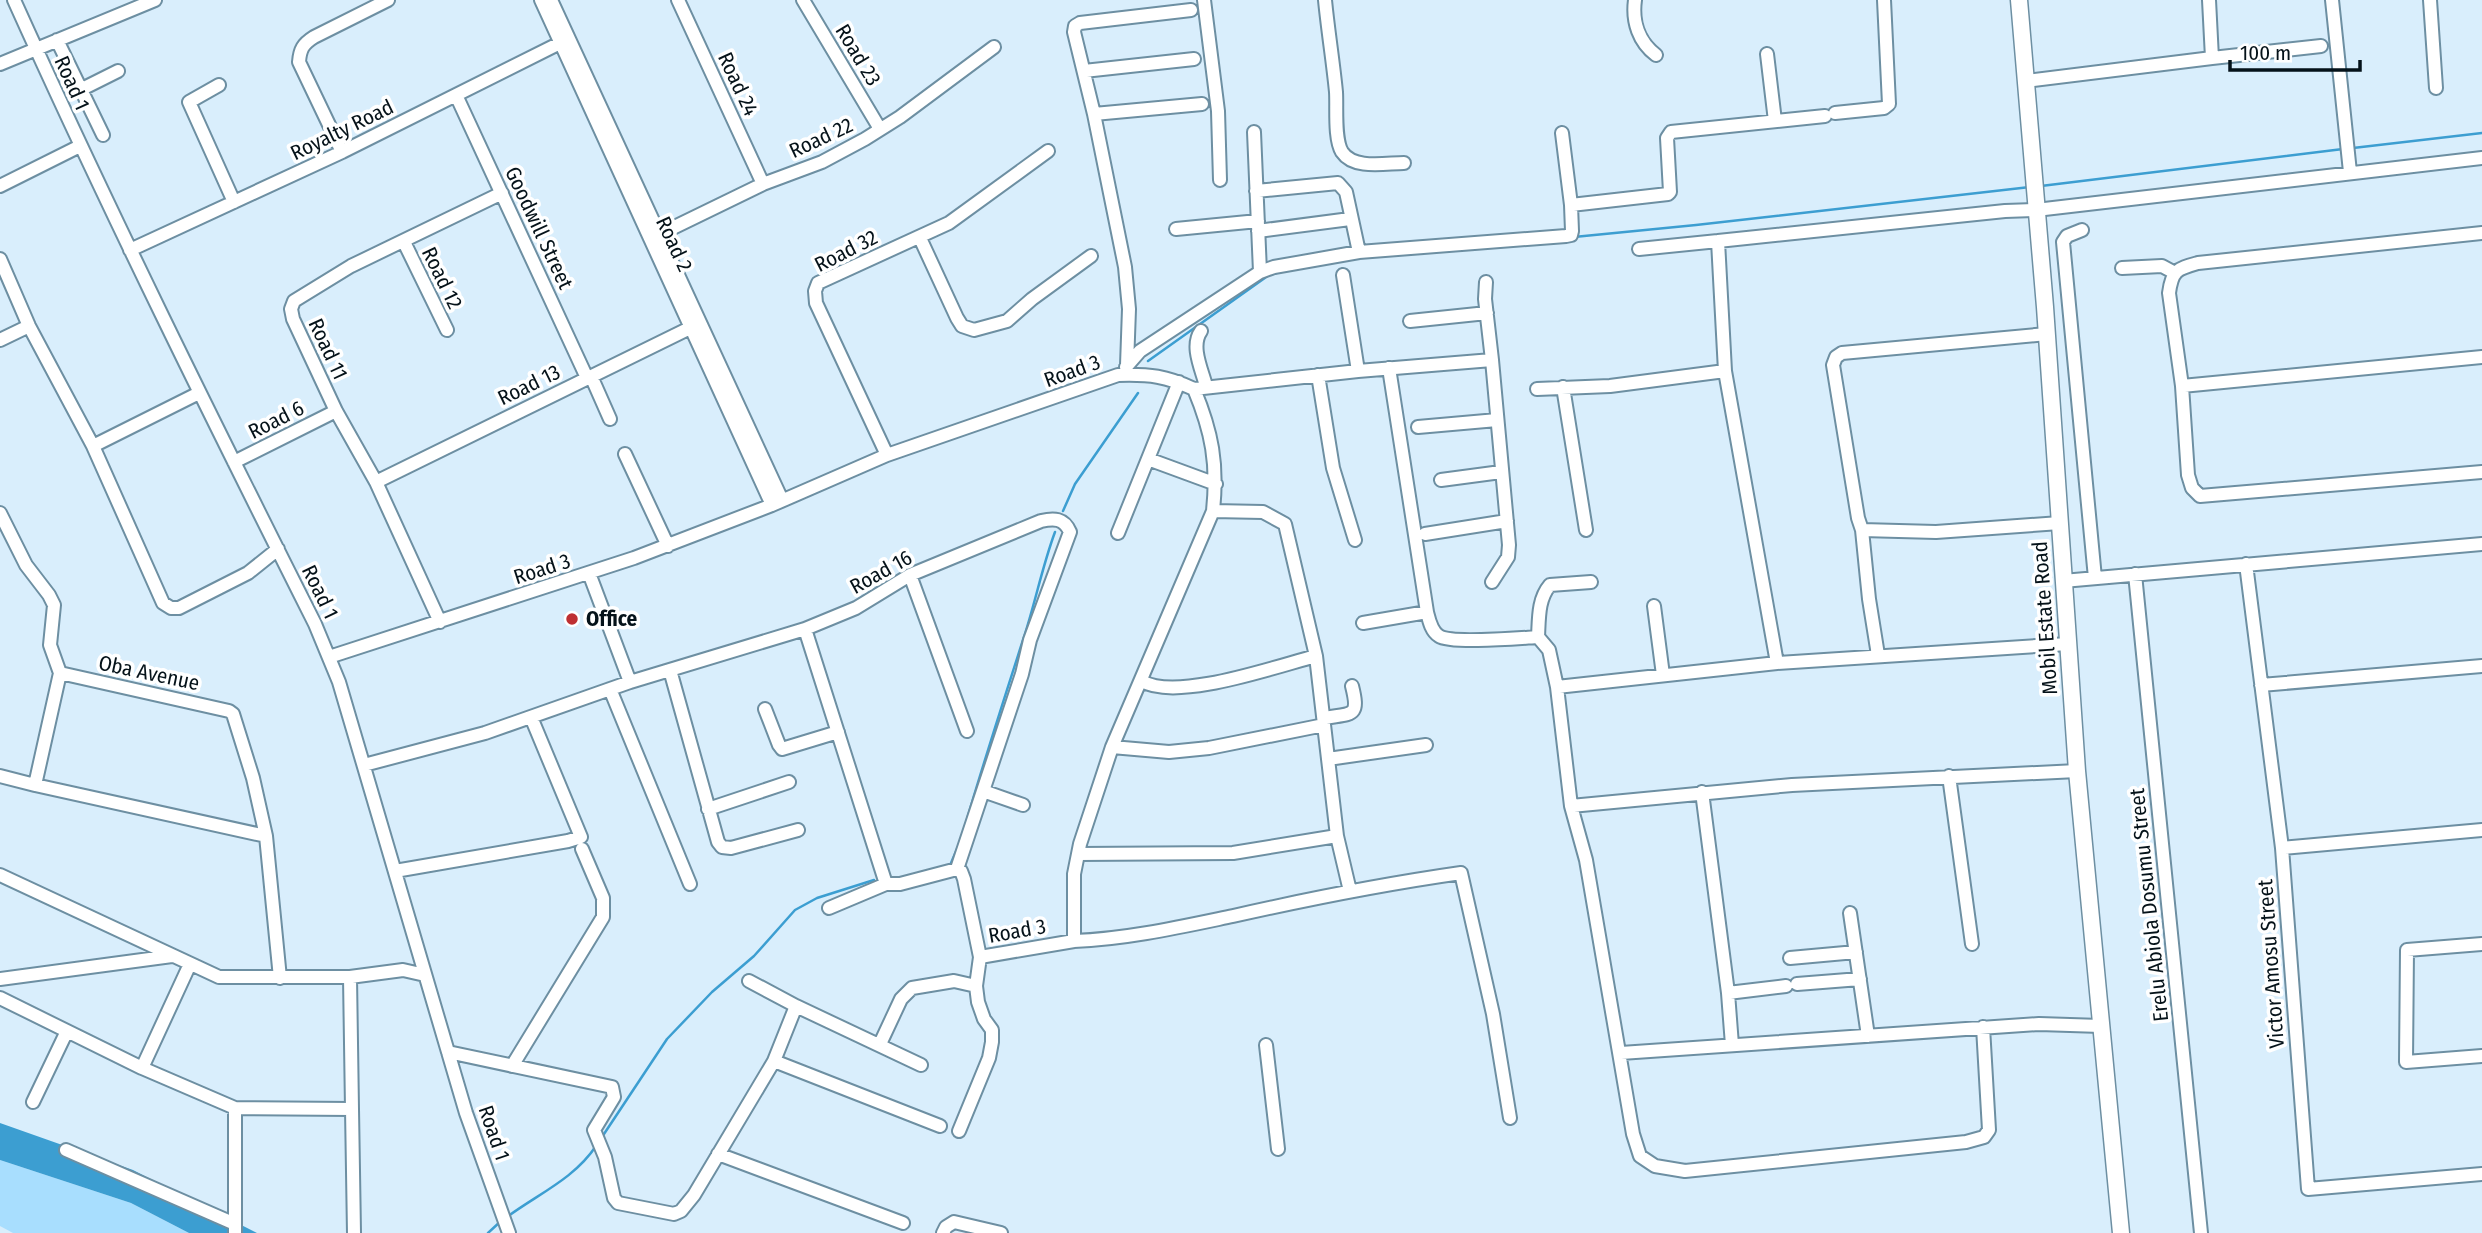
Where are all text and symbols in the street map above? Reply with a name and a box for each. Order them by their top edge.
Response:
street label: Road 23 [830,20,886,90]
scale bar [2230,28,2360,72]
text: 100 m [2240,40,2291,66]
street label: Road 24 [712,48,764,120]
street label: Road 1 [49,52,95,114]
street label: Royalty Road [286,94,398,166]
street label: Road 22 [785,112,857,164]
street label: Goodwill Street [499,163,579,293]
street label: Road 2 [650,212,698,276]
street label: Road 32 [810,224,882,278]
street label: Road 12 [416,243,468,313]
street label: Road 11 [303,314,353,384]
street label: Road 3 [1040,349,1104,393]
street label: Road 13 [494,359,564,411]
street label: Road 6 [244,395,308,445]
street label: Mobil Estate Road [2027,540,2063,696]
street label: Road 16 [845,544,917,600]
street label: Road 3 [510,548,574,590]
street label: Road 1 [296,561,344,623]
place label: Office [586,606,637,632]
marker: Office [564,611,580,627]
street label: Oba Avenue [96,650,202,696]
street label: Erelu Abiola Dosumu Street [2124,787,2174,1023]
street label: Victor Amosu Street [2252,878,2290,1050]
street label: Road 3 [986,913,1048,949]
street label: Road 1 [472,1102,516,1164]

